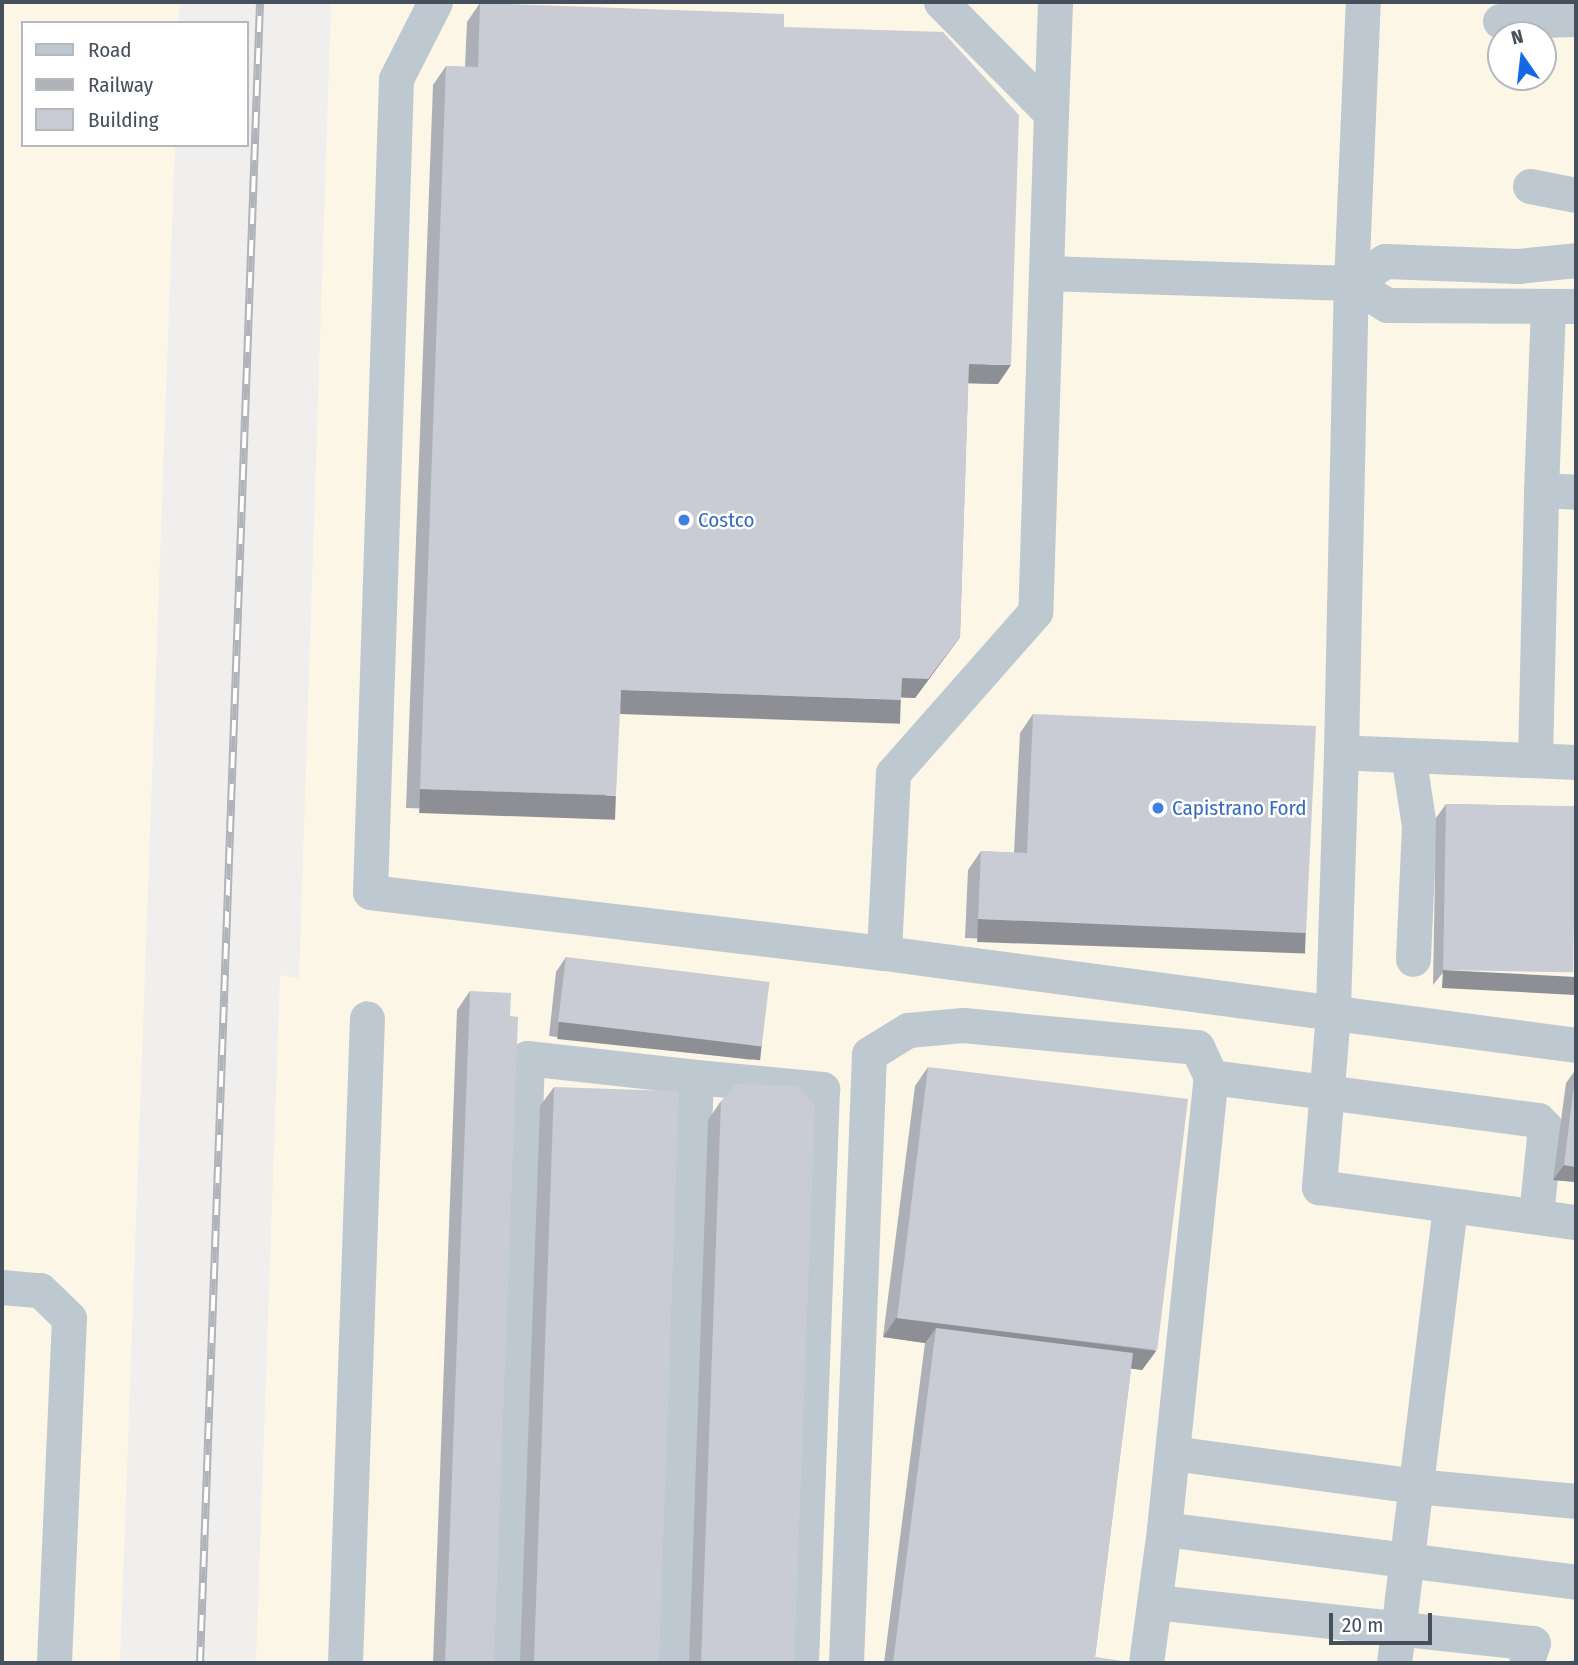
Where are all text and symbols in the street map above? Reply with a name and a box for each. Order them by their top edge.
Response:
legend [21,21,248,147]
north arrow [1487,21,1557,91]
text: N [1509,25,1526,50]
text: Road [88,37,132,63]
text: Railway [88,72,153,98]
text: Building [88,107,159,133]
place label: Costco [698,507,754,533]
marker: Costco [676,512,692,528]
place label: Capistrano Ford [1172,795,1307,821]
marker: Capistrano Ford [1150,800,1166,816]
scale bar [1333,1598,1436,1642]
text: 20 m [1342,1612,1383,1638]

